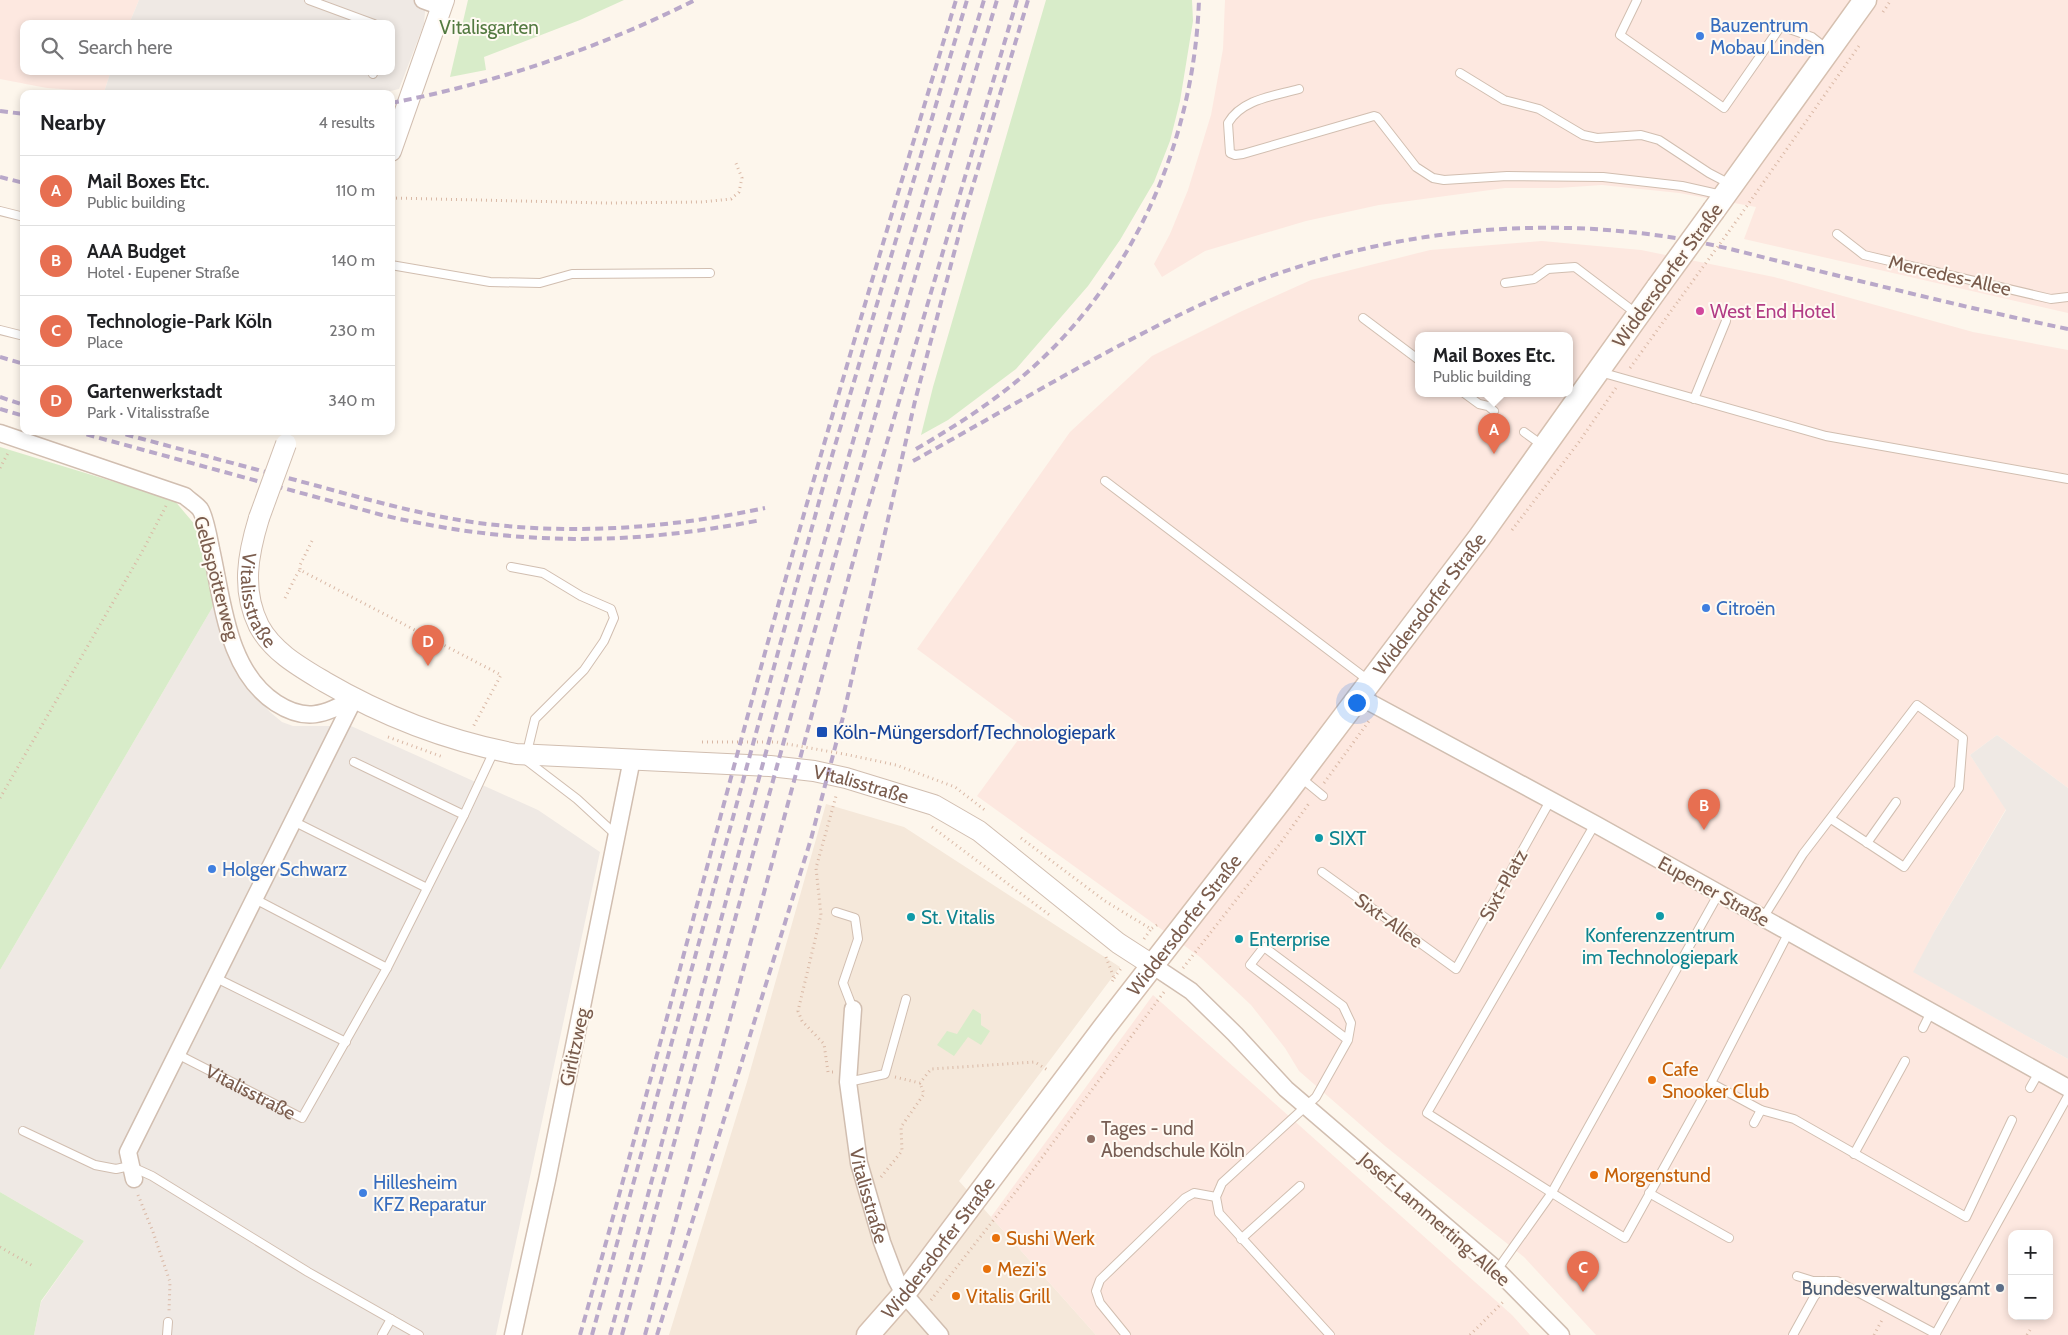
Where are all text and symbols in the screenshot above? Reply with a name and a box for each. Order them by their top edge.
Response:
place label: Bauzentrum Mobau Linden [1710,14,1825,59]
park label: Vitalisgarten [439,16,539,39]
search box [20,20,395,75]
marker: Bauzentrum Mobau Linden [1694,30,1706,42]
icon: search [38,34,66,62]
text: Search here [78,36,172,59]
text: Nearby [40,110,106,135]
text: 4 results [318,113,375,132]
text: Mail Boxes Etc. [87,170,210,193]
text: A [51,181,61,200]
text: 110 m [336,181,375,200]
text: Public building [87,193,185,212]
street label: Widdersdorfer Straße [1607,199,1728,352]
text: AAA Budget [87,240,186,263]
street label: Mercedes-Allee [1886,250,2014,301]
text: B [51,251,61,270]
text: 140 m [332,251,375,270]
text: Hotel · Eupener Straße [87,263,239,282]
place label: West End Hotel [1710,300,1836,323]
marker: West End Hotel [1694,305,1706,317]
text: Technologie-Park Köln [87,310,272,333]
text: C [51,321,61,340]
text: 230 m [329,321,375,340]
popup [1415,332,1573,397]
text: Place [87,333,123,352]
text: Mail Boxes Etc. [1433,344,1555,367]
text: Public building [1433,367,1531,386]
text: Gartenwerkstadt [87,380,222,403]
text: D [50,391,62,410]
text: 340 m [328,391,375,410]
text: Park · Vitalisstraße [87,403,210,422]
pin: A [1478,413,1510,454]
street label: Gelbspötterweg [189,514,244,643]
street label: Widdersdorfer Straße [1368,528,1491,680]
street label: Vitalisstraße [236,551,281,653]
place label: Citroën [1716,597,1775,620]
marker: Citroën [1700,602,1712,614]
pin: D [412,625,444,666]
your location [1344,690,1370,716]
place label: Köln-Müngersdorf/Technologiepark [833,721,1116,744]
marker: Köln-Müngersdorf/Technologiepark [815,725,829,739]
street label: Vitalisstraße [811,760,912,809]
pin: B [1688,789,1720,830]
place label: SIXT [1329,827,1366,850]
marker: SIXT [1313,832,1325,844]
street label: Sixt-Platz [1474,846,1532,925]
street label: Widdersdorfer Straße [1122,850,1247,1000]
street label: Eupener Straße [1654,851,1774,932]
place label: Holger Schwarz [222,858,347,881]
marker: Holger Schwarz [206,863,218,875]
street label: Sixt-Allee [1350,888,1427,953]
place label: St. Vitalis [921,906,995,929]
marker: Konferenzzentrum im Technologiepark [1654,910,1666,922]
marker: St. Vitalis [905,911,917,923]
place label: Konferenzzentrum im Technologiepark [1582,924,1738,969]
place label: Enterprise [1249,928,1330,951]
marker: Enterprise [1233,933,1245,945]
street label: Girlitzweg [555,1005,594,1088]
place label: Cafe Snooker Club [1662,1058,1769,1103]
street label: Vitalisstraße [201,1060,300,1125]
marker: Cafe Snooker Club [1646,1074,1658,1086]
place label: Tages - und Abendschule Köln [1101,1117,1245,1162]
marker: Tages - und Abendschule Köln [1085,1133,1097,1145]
street label: Vitalisstraße [845,1147,893,1247]
street label: Josef-Lammerting-Allee [1354,1147,1515,1291]
place label: Morgenstund [1604,1164,1711,1187]
marker: Morgenstund [1588,1169,1600,1181]
place label: Hillesheim KFZ Reparatur [373,1171,486,1216]
street label: Widdersdorfer Straße [877,1172,1000,1324]
marker: Hillesheim KFZ Reparatur [357,1187,369,1199]
place label: Sushi Werk [1006,1227,1095,1250]
map controls [2008,1230,2053,1320]
button: + [2008,1230,2053,1275]
marker: Sushi Werk [990,1232,1002,1244]
pin: C [1567,1251,1599,1292]
place label: Mezi's [997,1258,1046,1281]
marker: Mezi's [981,1263,993,1275]
button: − [2008,1275,2053,1320]
place label: Bundesverwaltungsamt [1802,1277,1991,1300]
marker: Bundesverwaltungsamt [1994,1282,2006,1294]
place label: Vitalis Grill [966,1285,1051,1308]
marker: Vitalis Grill [950,1290,962,1302]

